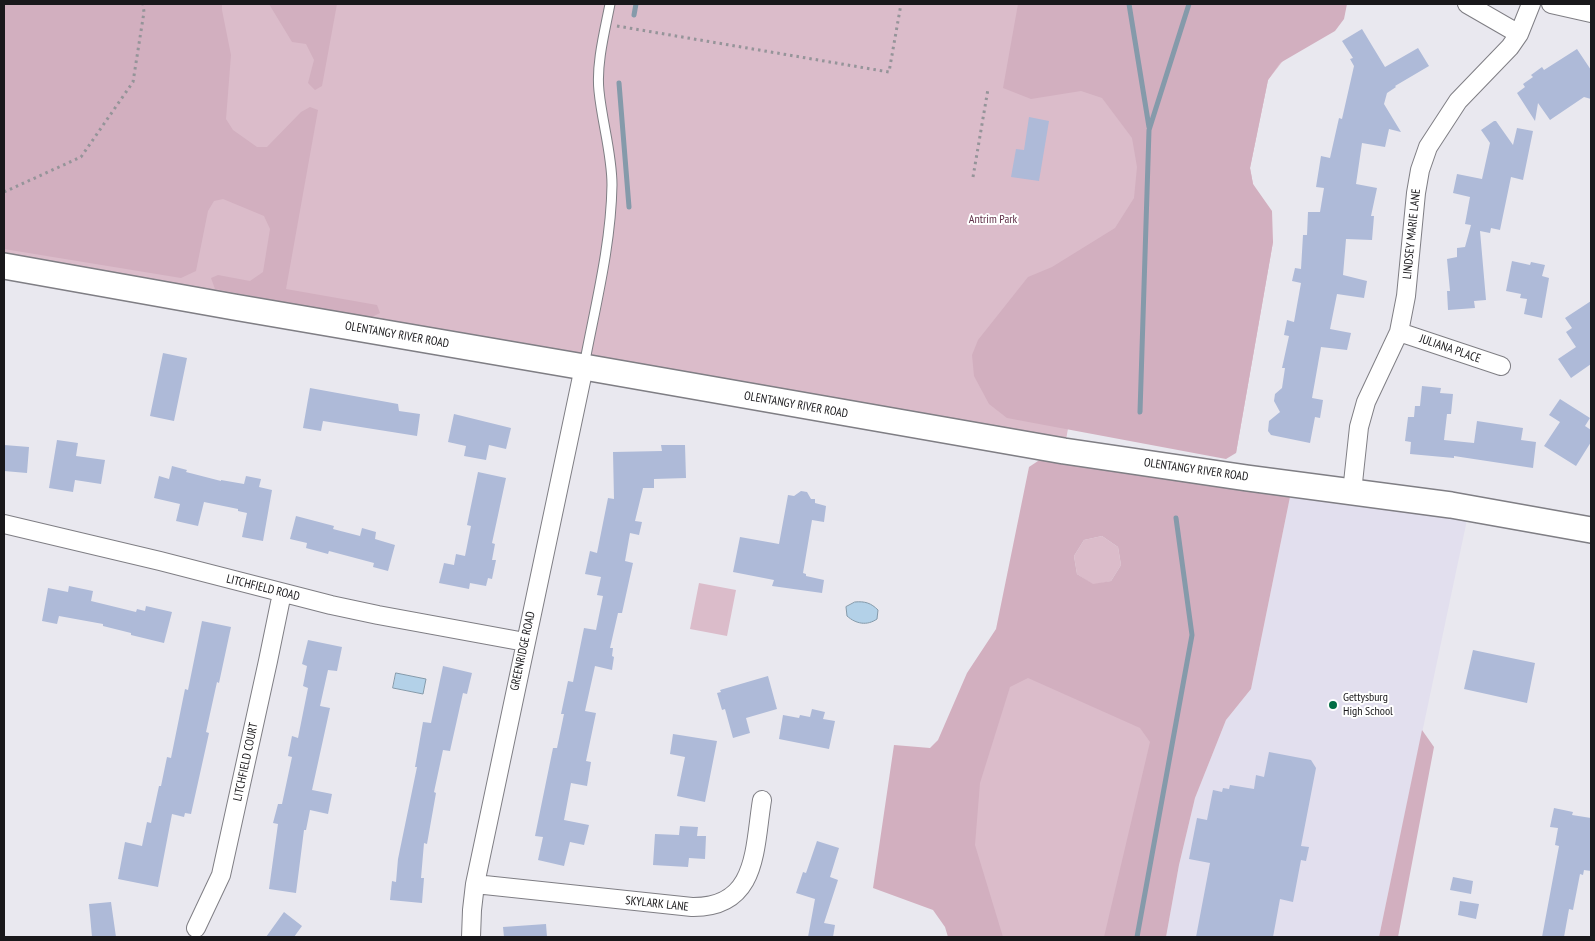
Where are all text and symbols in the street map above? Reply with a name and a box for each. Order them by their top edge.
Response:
street label: LINDSEY MARIE LANE [1400,188,1424,280]
park label: Antrim Park [969,213,1017,227]
street label: OLENTANGY RIVER ROAD [344,319,450,351]
street label: JULIANA PLACE [1417,332,1483,366]
street label: OLENTANGY RIVER ROAD [743,389,849,421]
street label: OLENTANGY RIVER ROAD [1143,456,1249,484]
street label: LITCHFIELD ROAD [225,572,301,604]
street label: GREENRIDGE ROAD [508,610,538,692]
place label: Gettysburg High School [1343,691,1393,719]
marker: Gettysburg High School [1327,699,1339,711]
street label: LITCHFIELD COURT [231,721,261,803]
street label: SKYLARK LANE [625,894,689,914]

